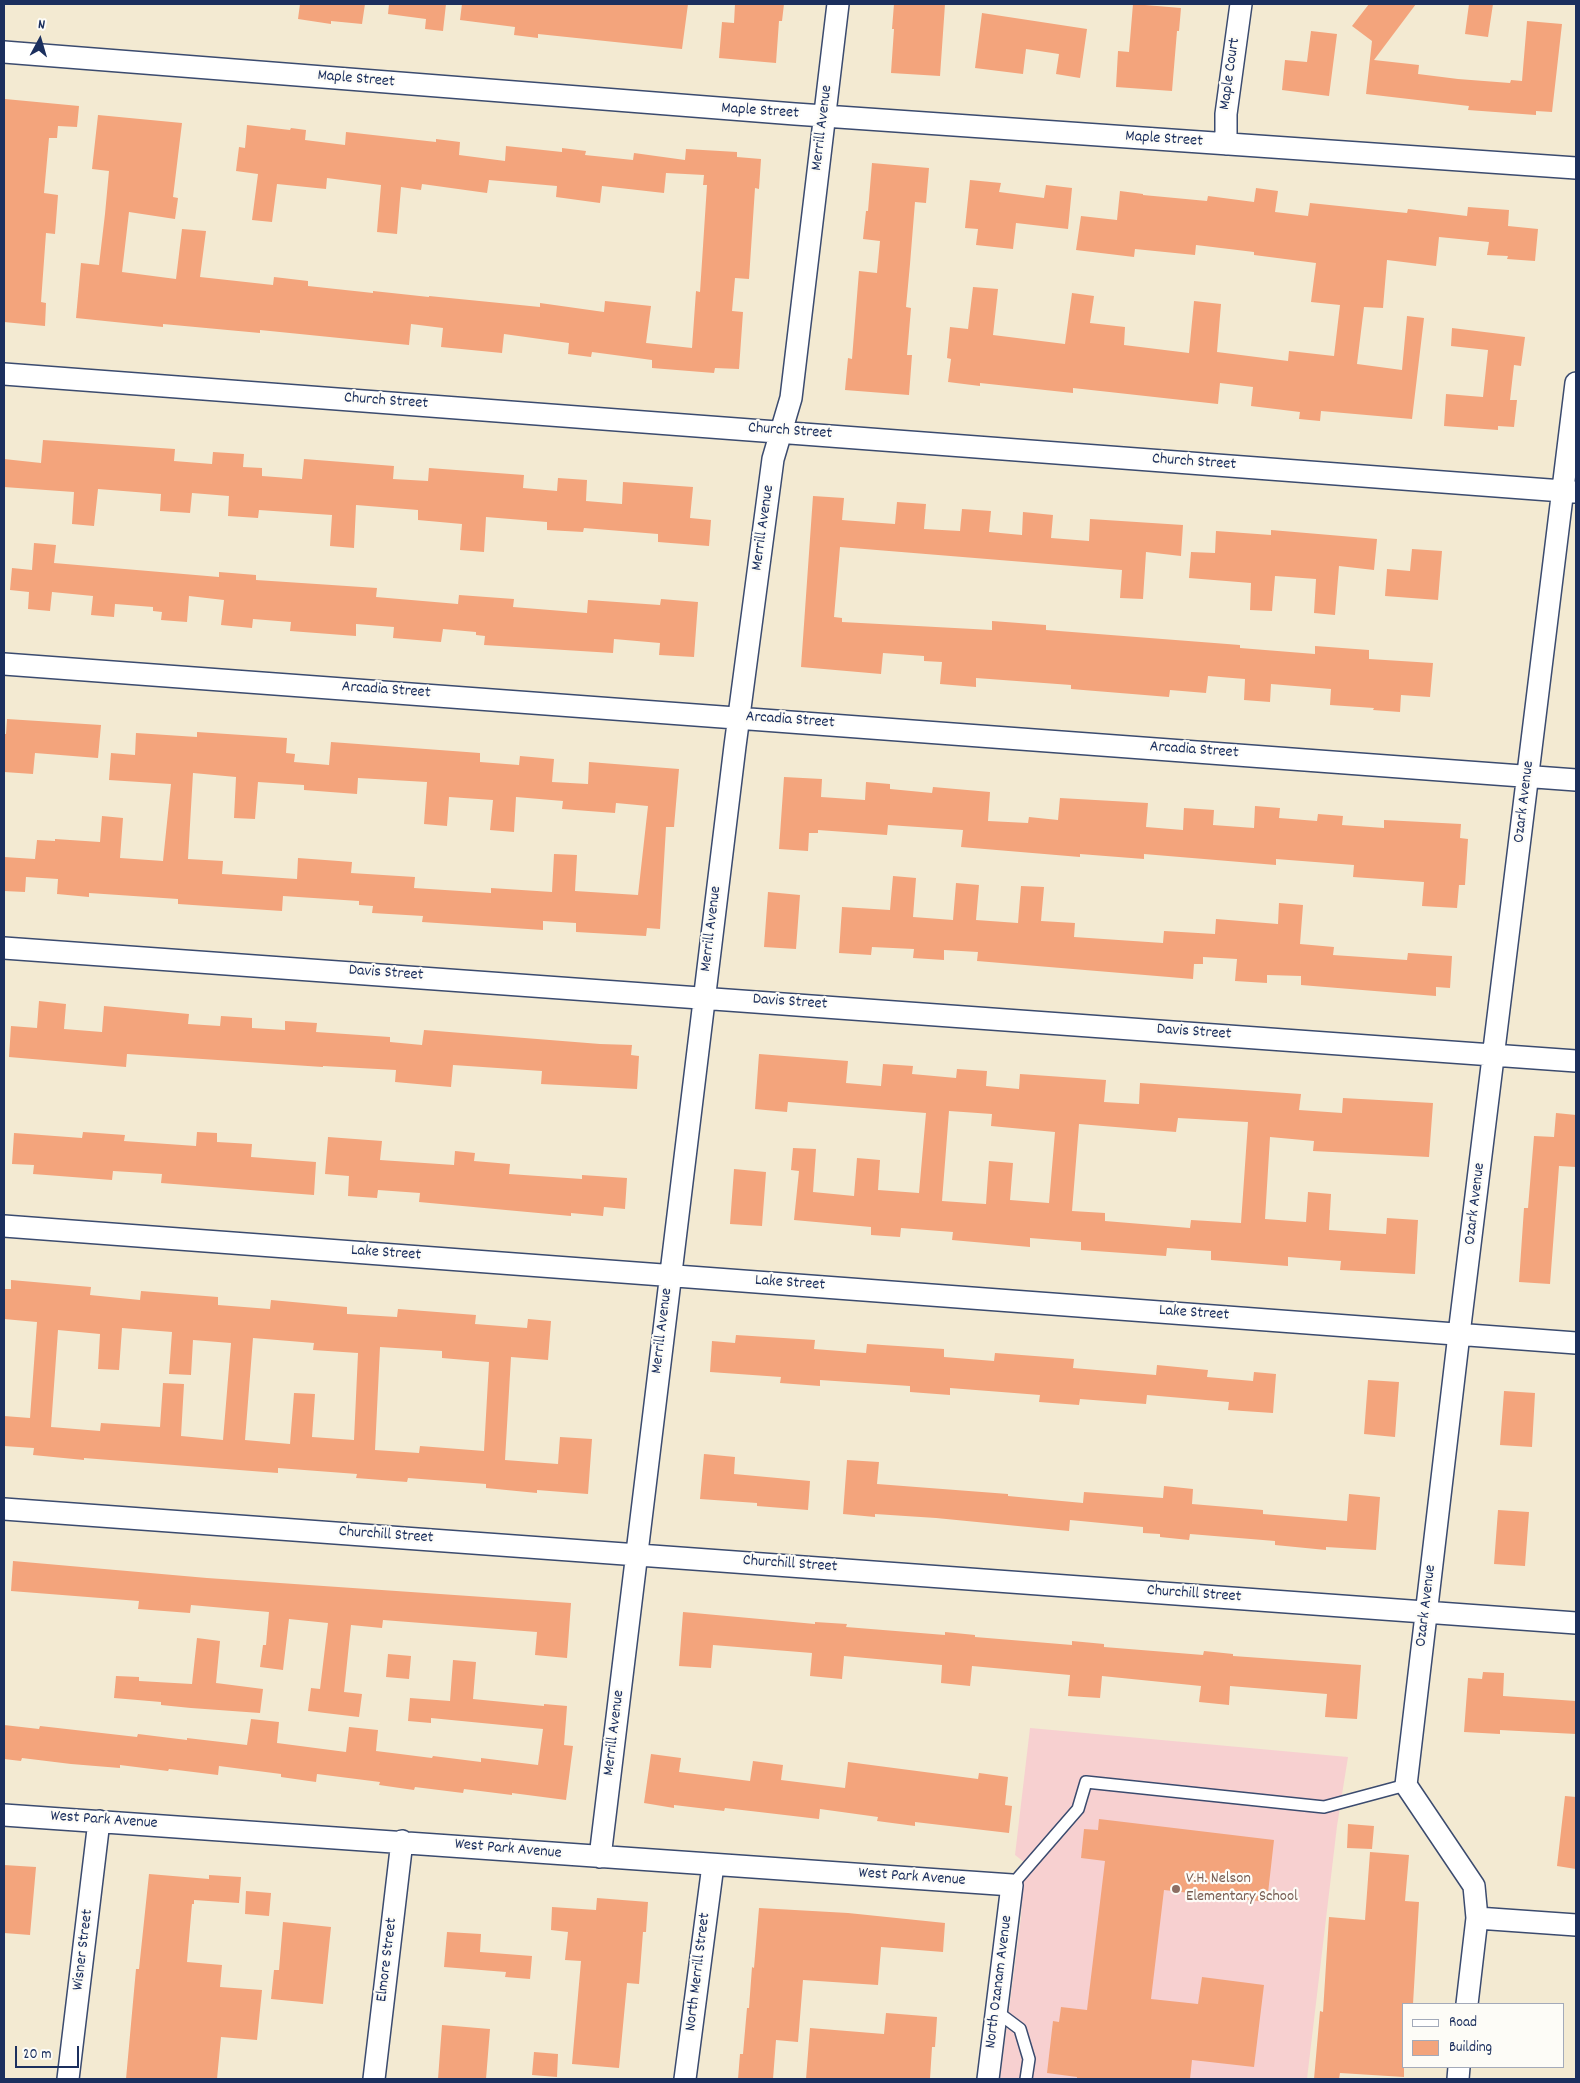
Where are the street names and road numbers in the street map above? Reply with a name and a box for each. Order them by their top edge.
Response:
street label: Maple Court [1216,37,1246,111]
street label: Maple Street [316,67,396,93]
street label: Merrill Avenue [808,84,838,172]
street label: Maple Street [721,100,799,124]
street label: Maple Street [1125,128,1203,152]
street label: Church Street [343,389,429,415]
street label: Church Street [747,419,833,445]
street label: Church Street [1151,450,1237,476]
street label: Merrill Avenue [748,484,780,572]
street label: Arcadia Street [341,678,431,704]
street label: Arcadia Street [745,708,835,734]
street label: Arcadia Street [1149,738,1239,764]
street label: Ozark Avenue [1510,760,1540,844]
street label: Merrill Avenue [697,885,727,973]
street label: Davis Street [348,962,424,986]
street label: Davis Street [752,991,828,1015]
street label: Davis Street [1156,1021,1232,1045]
street label: Ozark Avenue [1461,1162,1491,1246]
street label: Lake Street [350,1242,422,1266]
street label: Lake Street [754,1272,826,1296]
street label: Merrill Avenue [648,1287,678,1375]
street label: Lake Street [1158,1302,1230,1326]
street label: Churchill Street [338,1523,434,1549]
street label: Churchill Street [742,1552,838,1578]
street label: Ozark Avenue [1412,1564,1442,1648]
street label: Churchill Street [1146,1582,1242,1608]
street label: Merrill Avenue [600,1689,630,1777]
street label: West Park Avenue [50,1808,158,1834]
street label: West Park Avenue [454,1836,562,1864]
street label: West Park Avenue [858,1865,966,1891]
street label: Wisner Street [69,1908,99,1992]
street label: North Merrill Street [682,1912,716,2032]
street label: North Ozanam Avenue [982,1914,1018,2050]
street label: Elmore Street [373,1917,403,2003]

